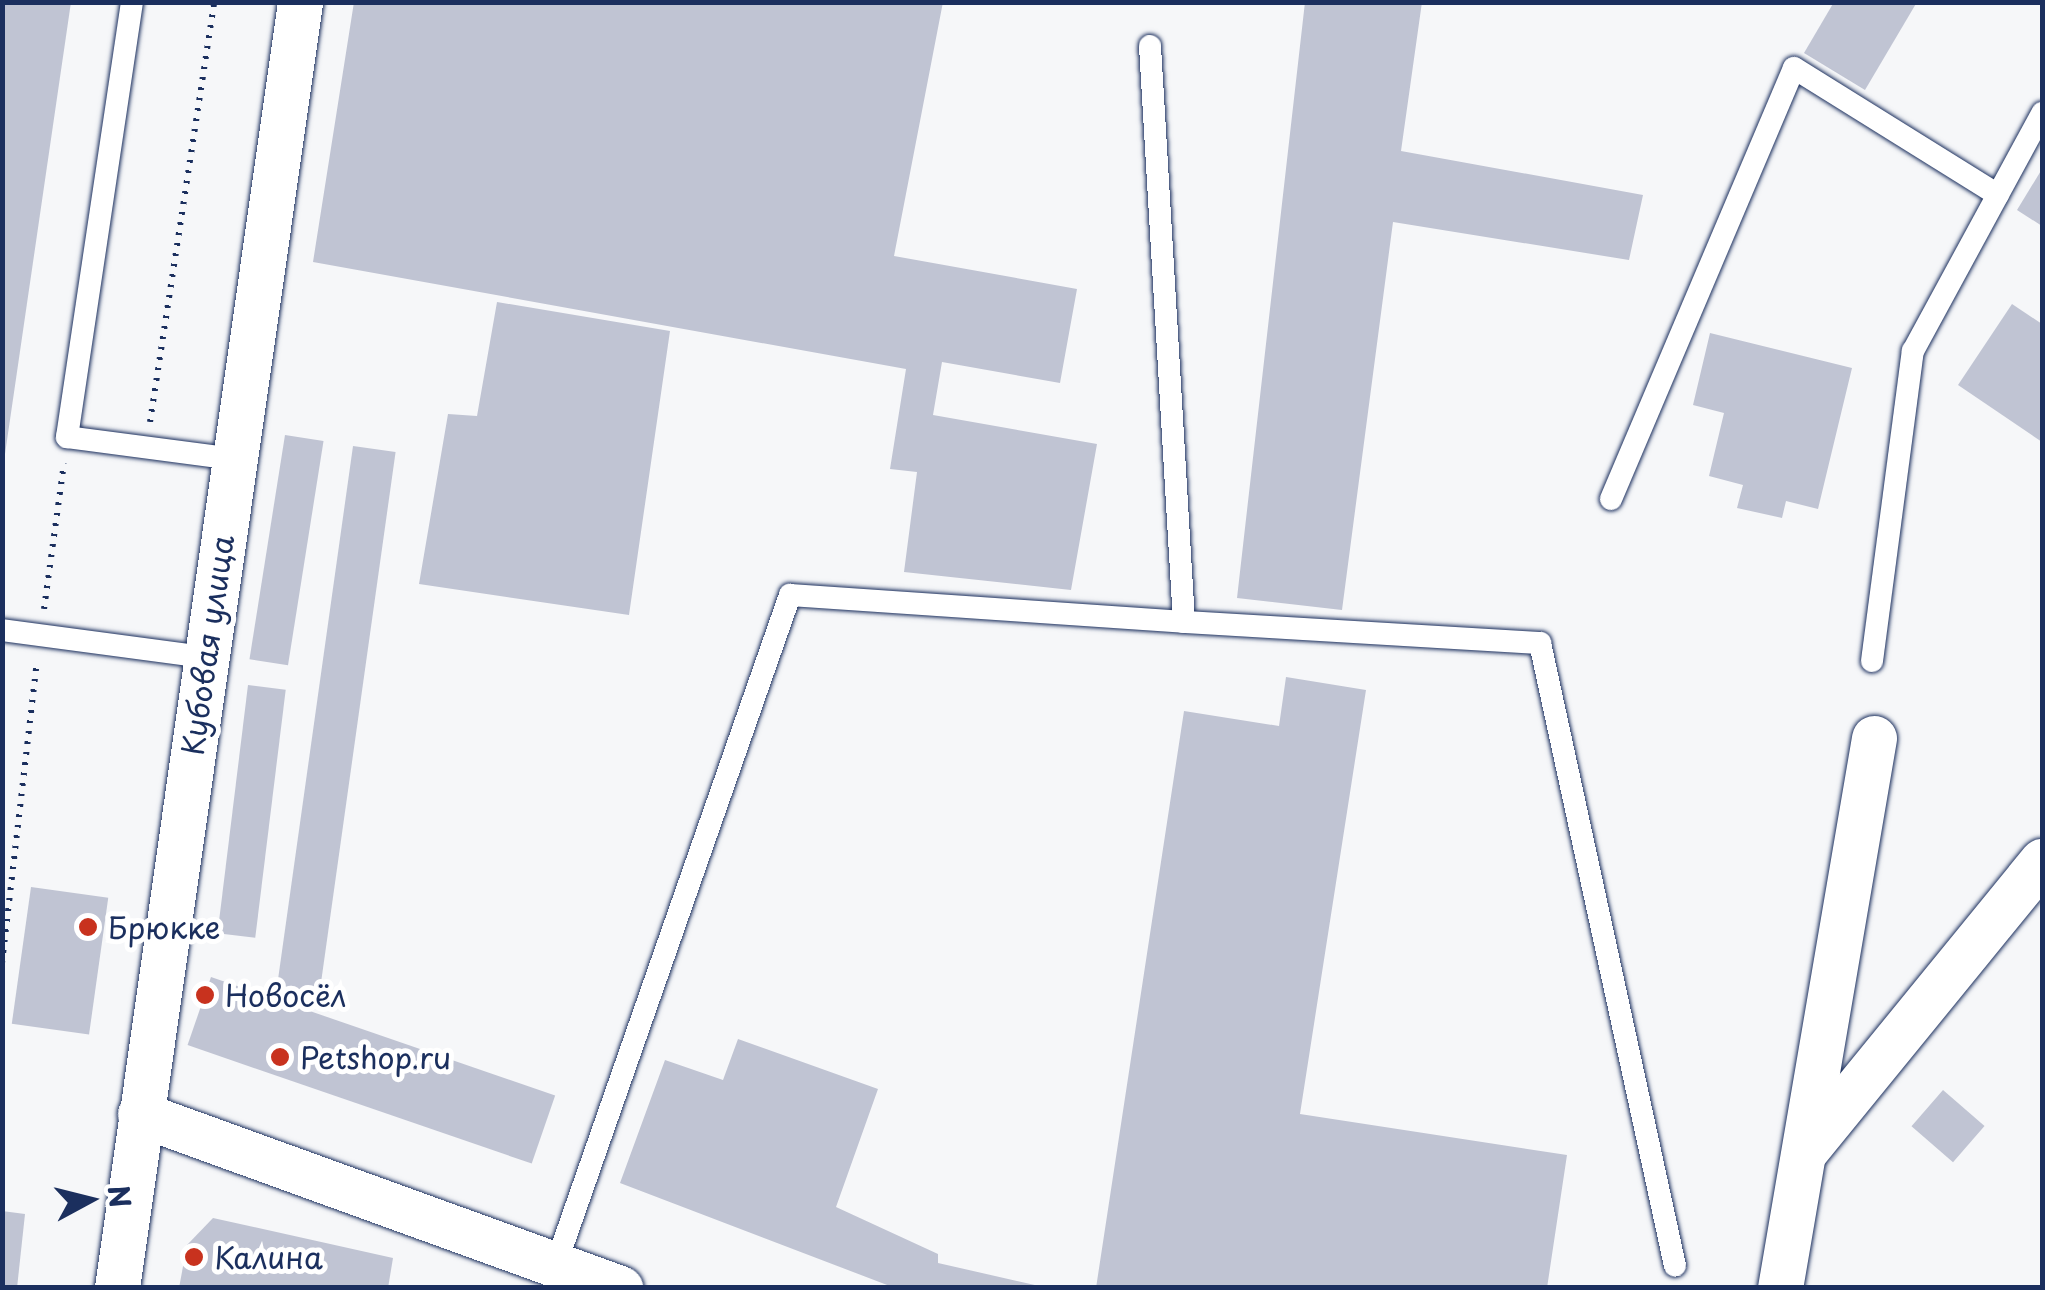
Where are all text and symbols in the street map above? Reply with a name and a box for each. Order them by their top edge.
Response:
street label: Кубовая улица [174,532,240,758]
place label: Брюкке [108,909,220,945]
marker: Брюкке [77,916,99,938]
place label: Новосёл [225,977,346,1013]
marker: Новосёл [194,984,216,1006]
place label: Petshop.ru [300,1039,451,1075]
marker: Petshop.ru [269,1046,291,1068]
north arrow [40,1150,140,1250]
text: N [98,1183,143,1210]
place label: Калина [214,1239,323,1275]
marker: Калина [183,1246,205,1268]

